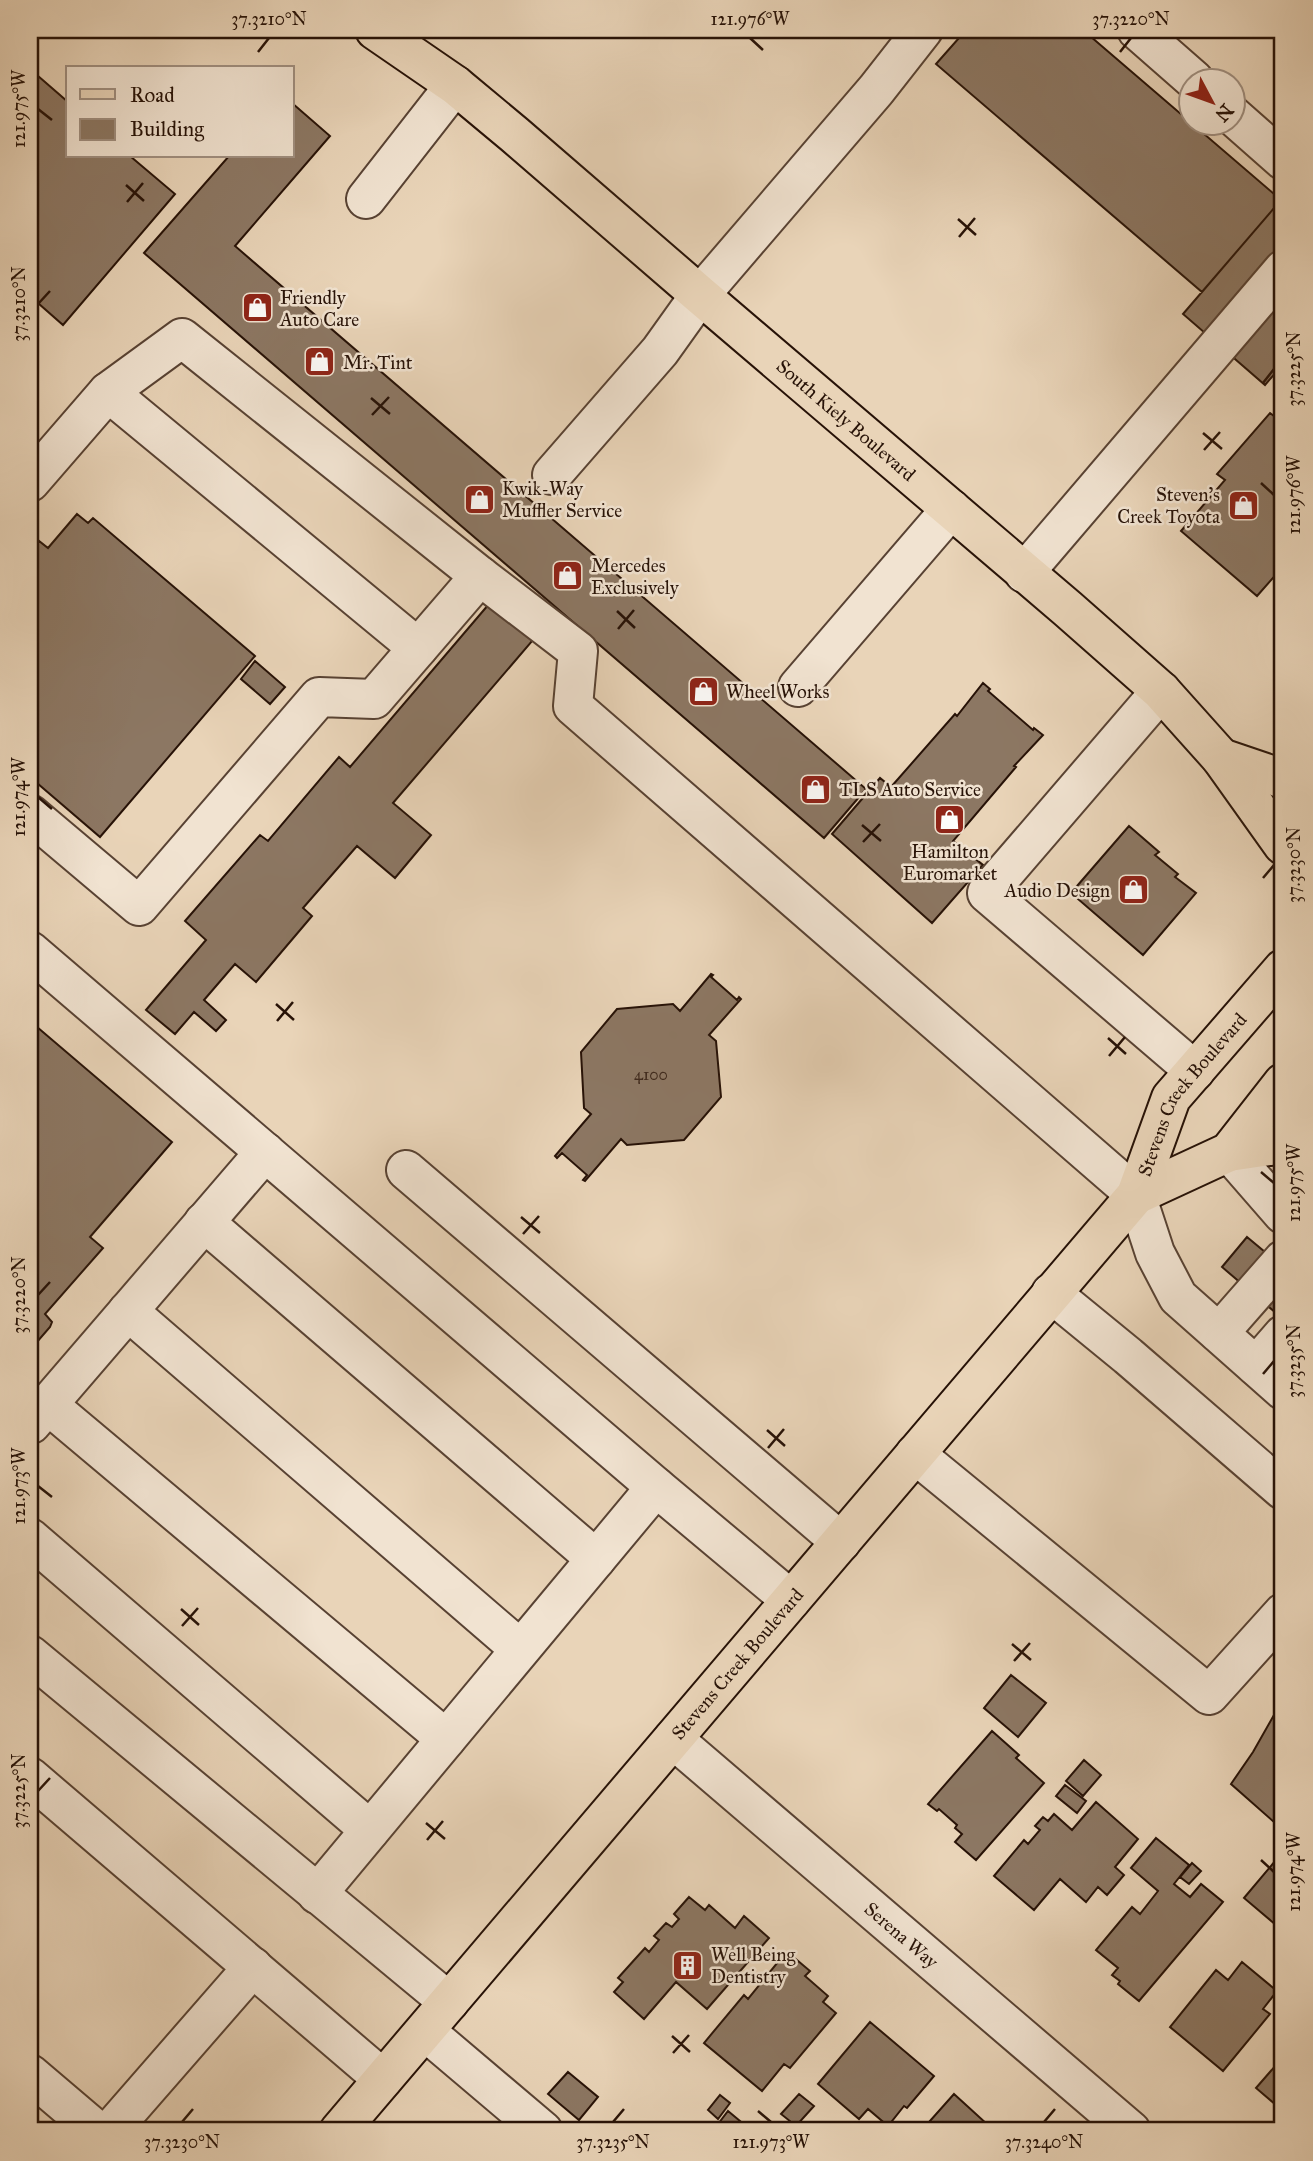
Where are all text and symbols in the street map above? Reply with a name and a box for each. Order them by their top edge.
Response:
text: 37.3210°N [231,8,307,30]
text: 121.976°W [711,8,790,30]
text: 37.3220°N [1092,8,1170,30]
legend [66,66,294,158]
north arrow [1176,66,1246,136]
text: 121.975°W [8,69,30,148]
text: Road [130,82,175,108]
text: N [1210,99,1238,126]
text: Building [130,116,204,142]
text: 37.3210°N [8,266,30,342]
place label: Friendly Auto Care [279,286,359,331]
shop icon: Friendly Auto Care [240,291,274,325]
text: 37.3225°N [1283,331,1305,407]
shop icon: Mr. Tint [303,345,337,379]
place label: Mr. Tint [343,351,413,374]
street label: South Kiely Boulevard [772,354,921,486]
text: 121.976°W [1283,455,1305,534]
place label: Kwik-Way Muffler Service [502,477,622,522]
shop icon: Kwik-Way Muffler Service [462,482,496,516]
place label: Steven's Creek Toyota [1117,483,1221,528]
shop icon: Steven's Creek Toyota [1226,488,1260,522]
place label: Mercedes Exclusively [591,554,680,599]
shop icon: Mercedes Exclusively [551,559,585,593]
shop icon: Wheel Works [686,674,720,708]
place label: Wheel Works [726,680,829,703]
text: 121.974°W [8,756,30,837]
shop icon: TLS Auto Service [799,772,833,806]
place label: TLS Auto Service [839,778,981,801]
shop icon: Hamilton Euromarket [933,803,967,837]
text: 37.3230°N [1283,827,1305,903]
place label: Hamilton Euromarket [903,840,998,885]
shop icon: Audio Design [1116,873,1150,907]
place label: Audio Design [1004,879,1110,903]
street label: Stevens Creek Boulevard [1132,1008,1252,1179]
house number: 4100 [634,1065,668,1084]
text: 121.975°W [1283,1143,1305,1222]
text: 37.3220°N [8,1256,30,1334]
text: 37.3235°N [1283,1324,1305,1398]
text: 121.973°W [8,1447,30,1524]
street label: Stevens Creek Boulevard [666,1583,808,1744]
text: 37.3225°N [8,1753,30,1829]
text: 121.974°W [1283,1831,1305,1912]
street label: Serena Way [860,1897,944,1973]
place label: Well Being Dentistry [711,1943,796,1988]
building icon: Well Being Dentistry [671,1948,705,1982]
text: 37.3230°N [144,2131,220,2153]
text: 37.3235°N [576,2131,650,2153]
text: 121.973°W [733,2131,810,2153]
text: 37.3240°N [1005,2131,1083,2153]

